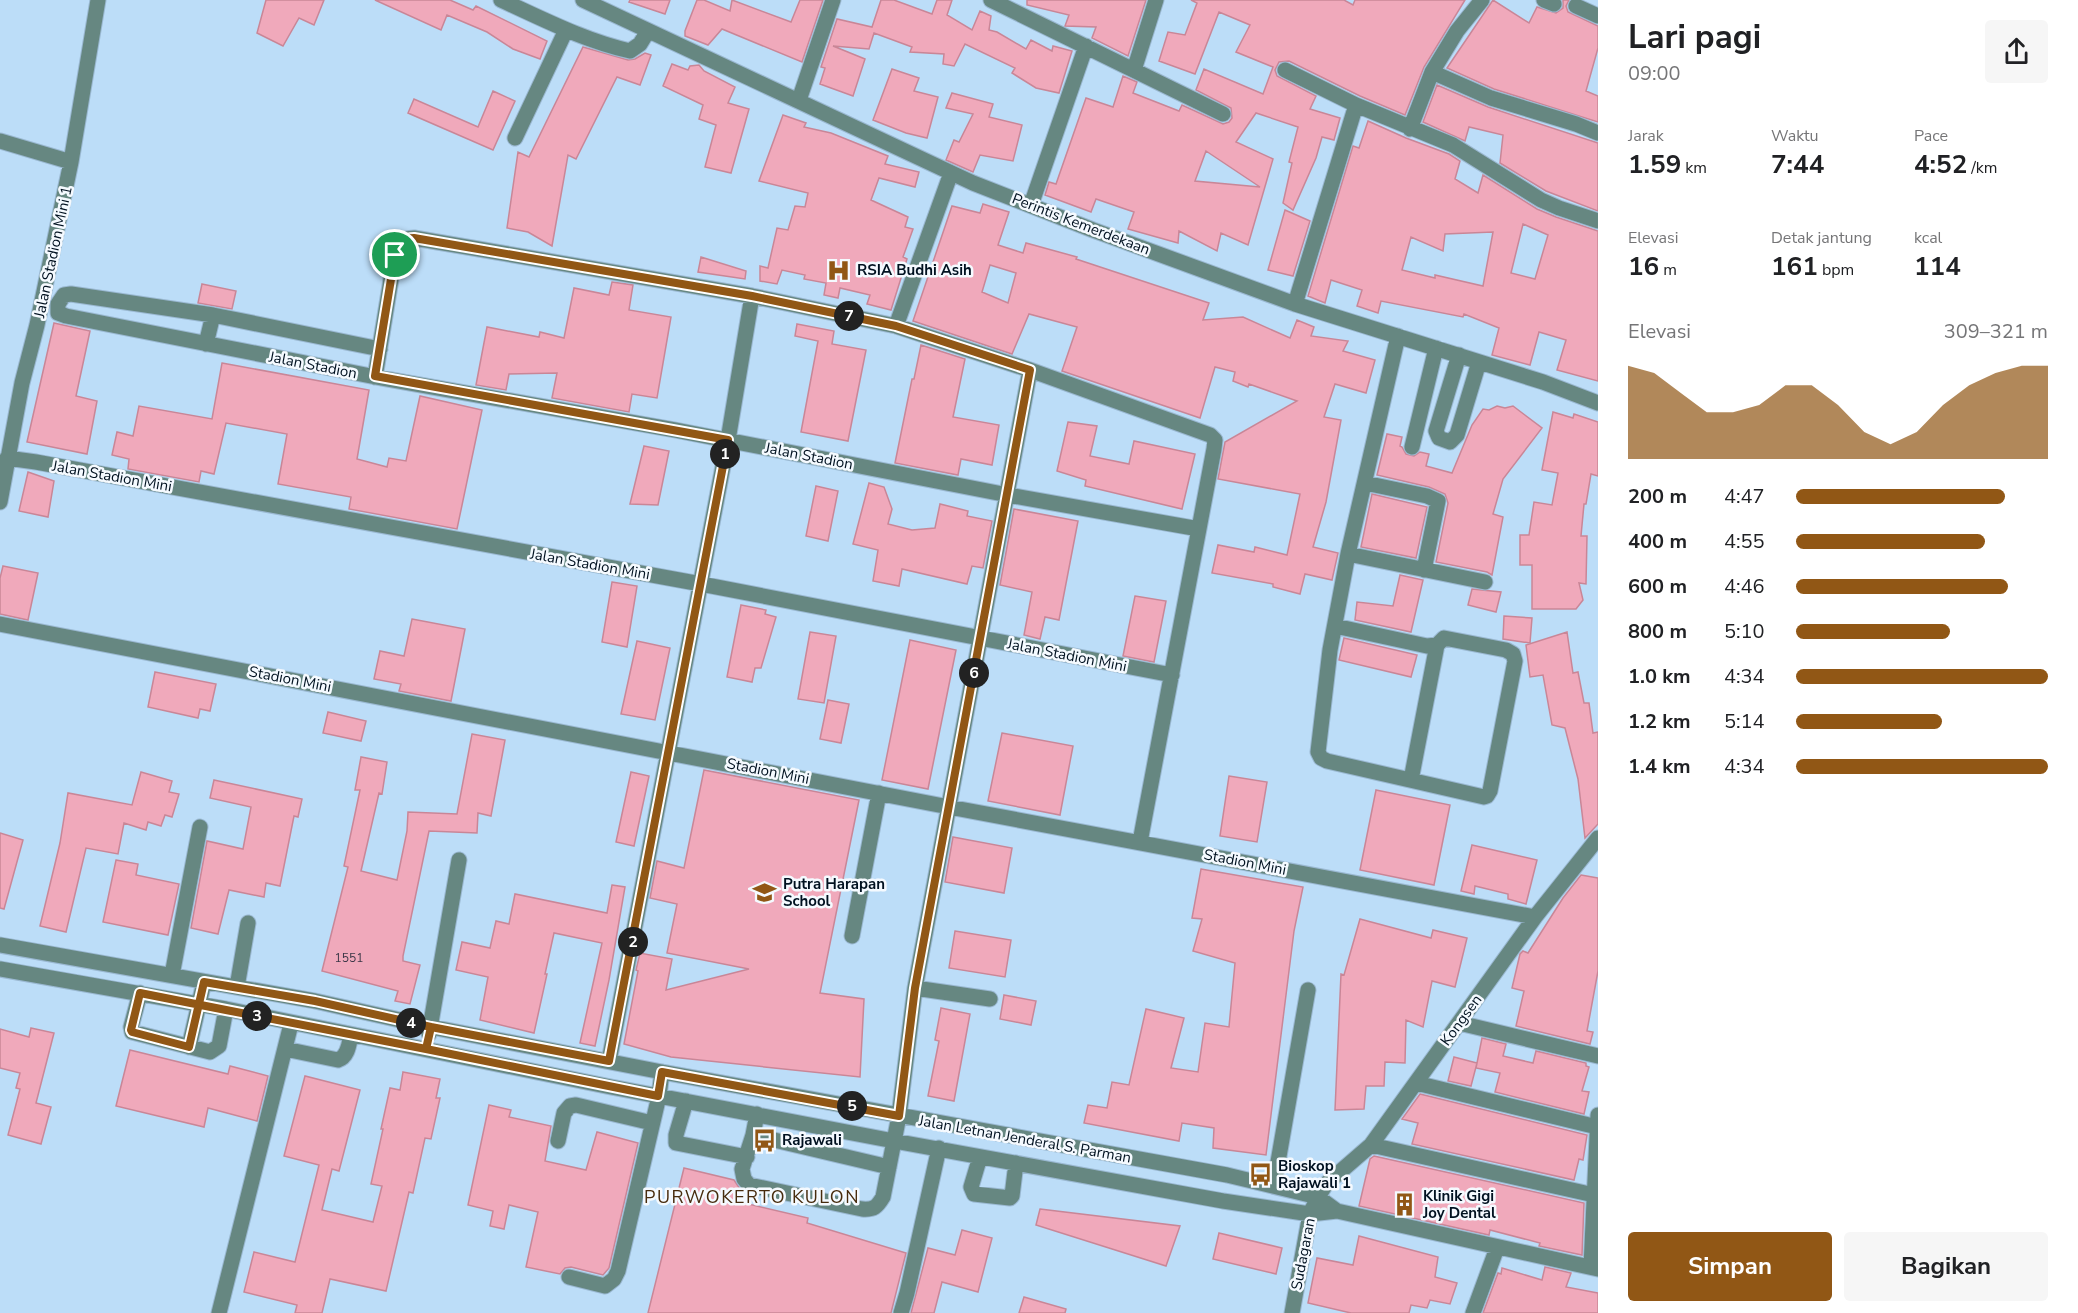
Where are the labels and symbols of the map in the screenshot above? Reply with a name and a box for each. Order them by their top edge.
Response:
street label: Jalan Stadion Mini 1 [29,184,77,321]
street label: Perintis Kemerdekaan [1009,188,1153,260]
pin [369,229,420,280]
hospital icon: RSIA Budhi Asih [826,257,852,283]
place label: RSIA Budhi Asih [857,260,972,280]
pin: 7 [834,301,864,331]
street label: Jalan Stadion [266,346,359,383]
street label: Jalan Stadion [762,437,855,474]
pin: 1 [710,439,740,469]
street label: Jalan Stadion Mini [50,455,173,496]
street label: Jalan Stadion Mini [528,543,651,584]
street label: Jalan Stadion Mini [1005,633,1128,676]
pin: 6 [959,658,989,688]
street label: Stadion Mini [247,661,333,697]
street label: Stadion Mini [725,753,811,789]
street label: Stadion Mini [1202,844,1288,880]
place label: Putra Harapan School [783,874,885,911]
school or university icon: Putra Harapan School [752,880,778,906]
pin: 2 [618,927,648,957]
house number: 1551 [335,950,363,966]
street label: Kongsen [1436,990,1486,1050]
pin: 3 [242,1001,272,1031]
pin: 4 [396,1008,426,1038]
pin: 5 [837,1091,867,1121]
street label: Jalan Letnan Jenderal S. Parman [916,1110,1133,1168]
bus stop icon: Rajawali [751,1127,777,1153]
place label: Rajawali [782,1130,842,1150]
place label: Bioskop Rajawali 1 [1278,1156,1351,1193]
bus stop icon: Bioskop Rajawali 1 [1247,1162,1273,1188]
district label: PURWOKERTO KULON [644,1185,860,1209]
place label: Klinik Gigi Joy Dental [1422,1186,1496,1223]
building icon: Klinik Gigi Joy Dental [1392,1192,1418,1218]
street label: Sudagaran [1286,1216,1320,1292]

